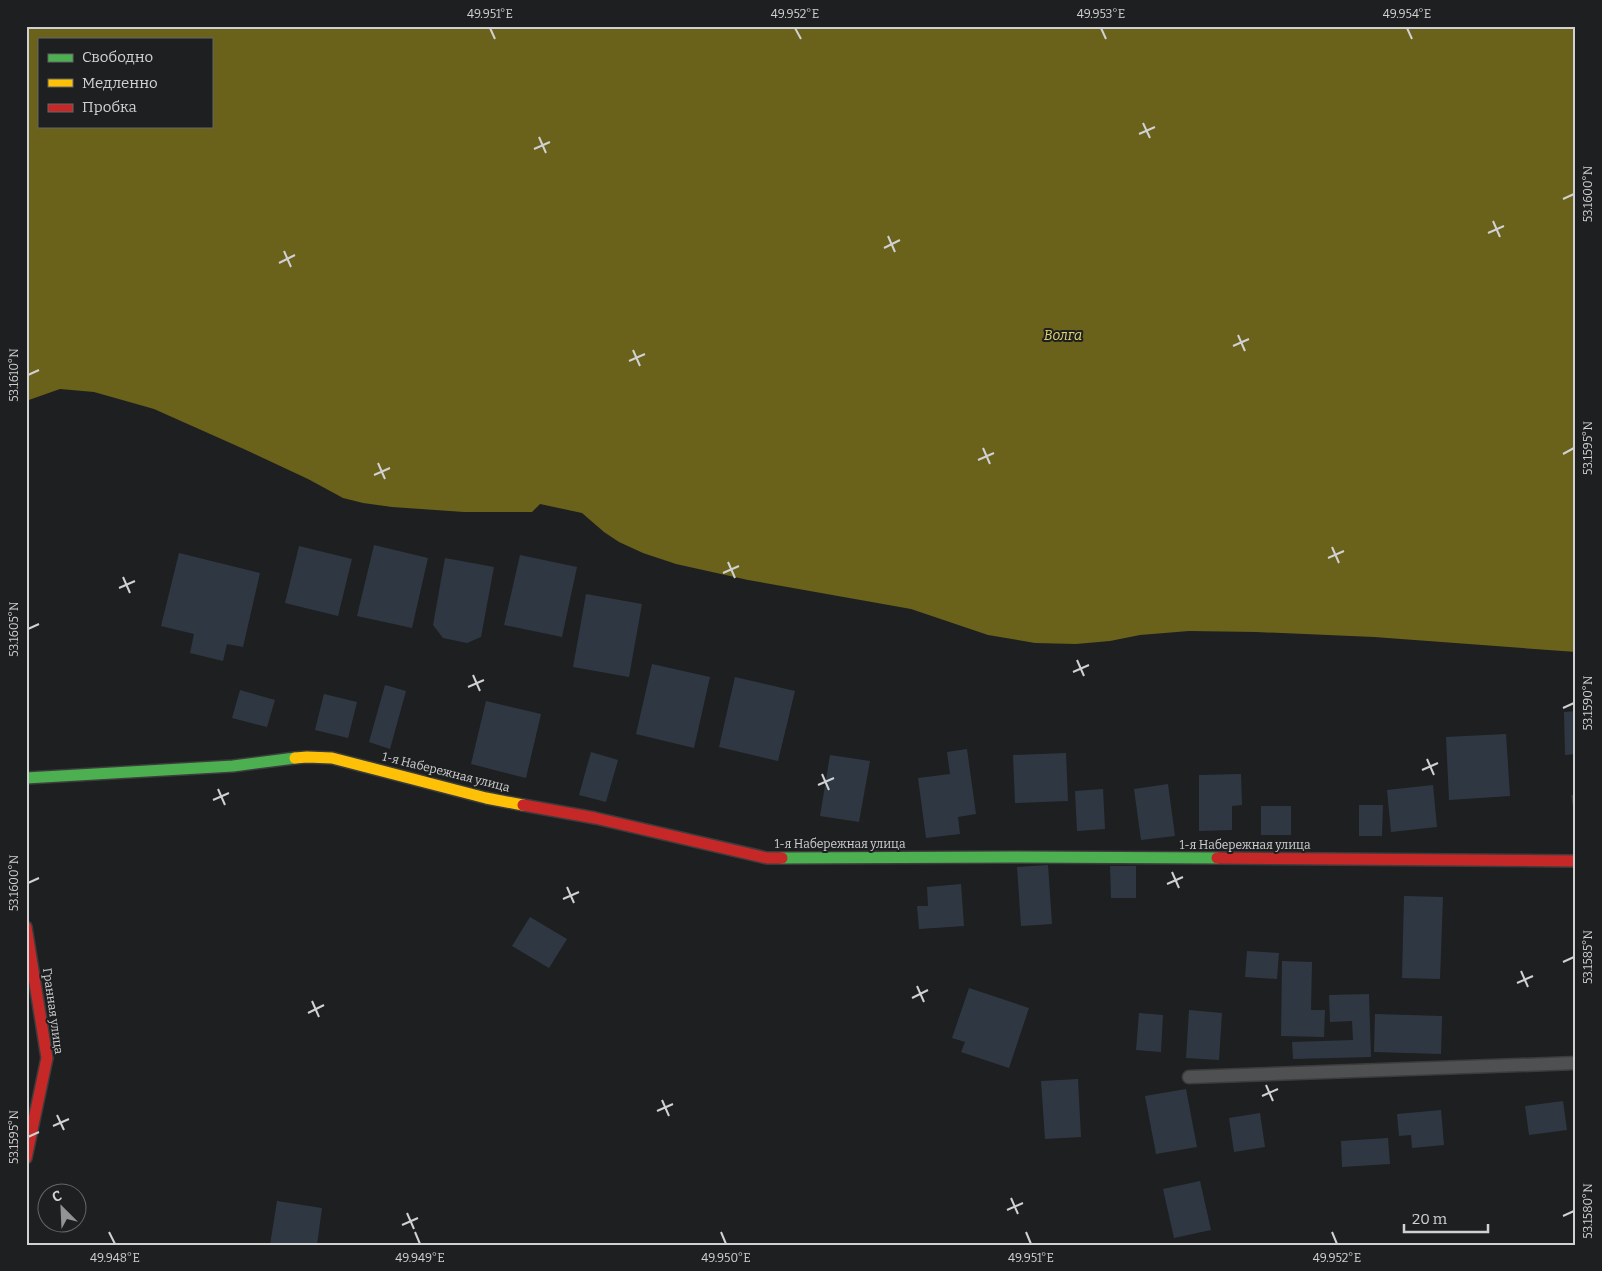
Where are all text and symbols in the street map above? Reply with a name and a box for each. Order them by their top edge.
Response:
text: 49.951°E [467,7,513,21]
text: 49.952°E [771,7,819,21]
text: 49.953°E [1077,7,1125,21]
text: 49.954°E [1383,7,1431,21]
legend [38,38,212,128]
text: Свободно [82,48,153,66]
text: Медленно [82,74,158,92]
text: Пробка [82,98,137,116]
text: 53.1600°N [1581,165,1595,222]
water label: Волга [1044,327,1082,344]
text: 53.1610°N [7,348,21,402]
text: 53.1595°N [1581,421,1595,475]
text: 53.1605°N [7,601,21,657]
text: 53.1590°N [1581,675,1595,731]
street label: 1-я Набережная улица [381,749,512,795]
street label: 1-я Набережная улица [774,837,906,851]
street label: 1-я Набережная улица [1179,838,1311,852]
text: 53.1600°N [7,854,21,911]
text: 53.1585°N [1581,929,1595,984]
street label: Гранная улица [40,967,66,1055]
text: 53.1595°N [7,1110,21,1164]
text: 53.1580°N [1581,1183,1595,1239]
north arrow [38,1184,88,1234]
text: С [49,1187,65,1206]
scale bar [1404,1201,1488,1233]
text: 20 m [1412,1210,1448,1228]
text: 49.948°E [90,1251,140,1265]
text: 49.949°E [395,1251,445,1265]
text: 49.950°E [701,1251,751,1265]
text: 49.951°E [1008,1251,1054,1265]
text: 49.952°E [1313,1251,1361,1265]

